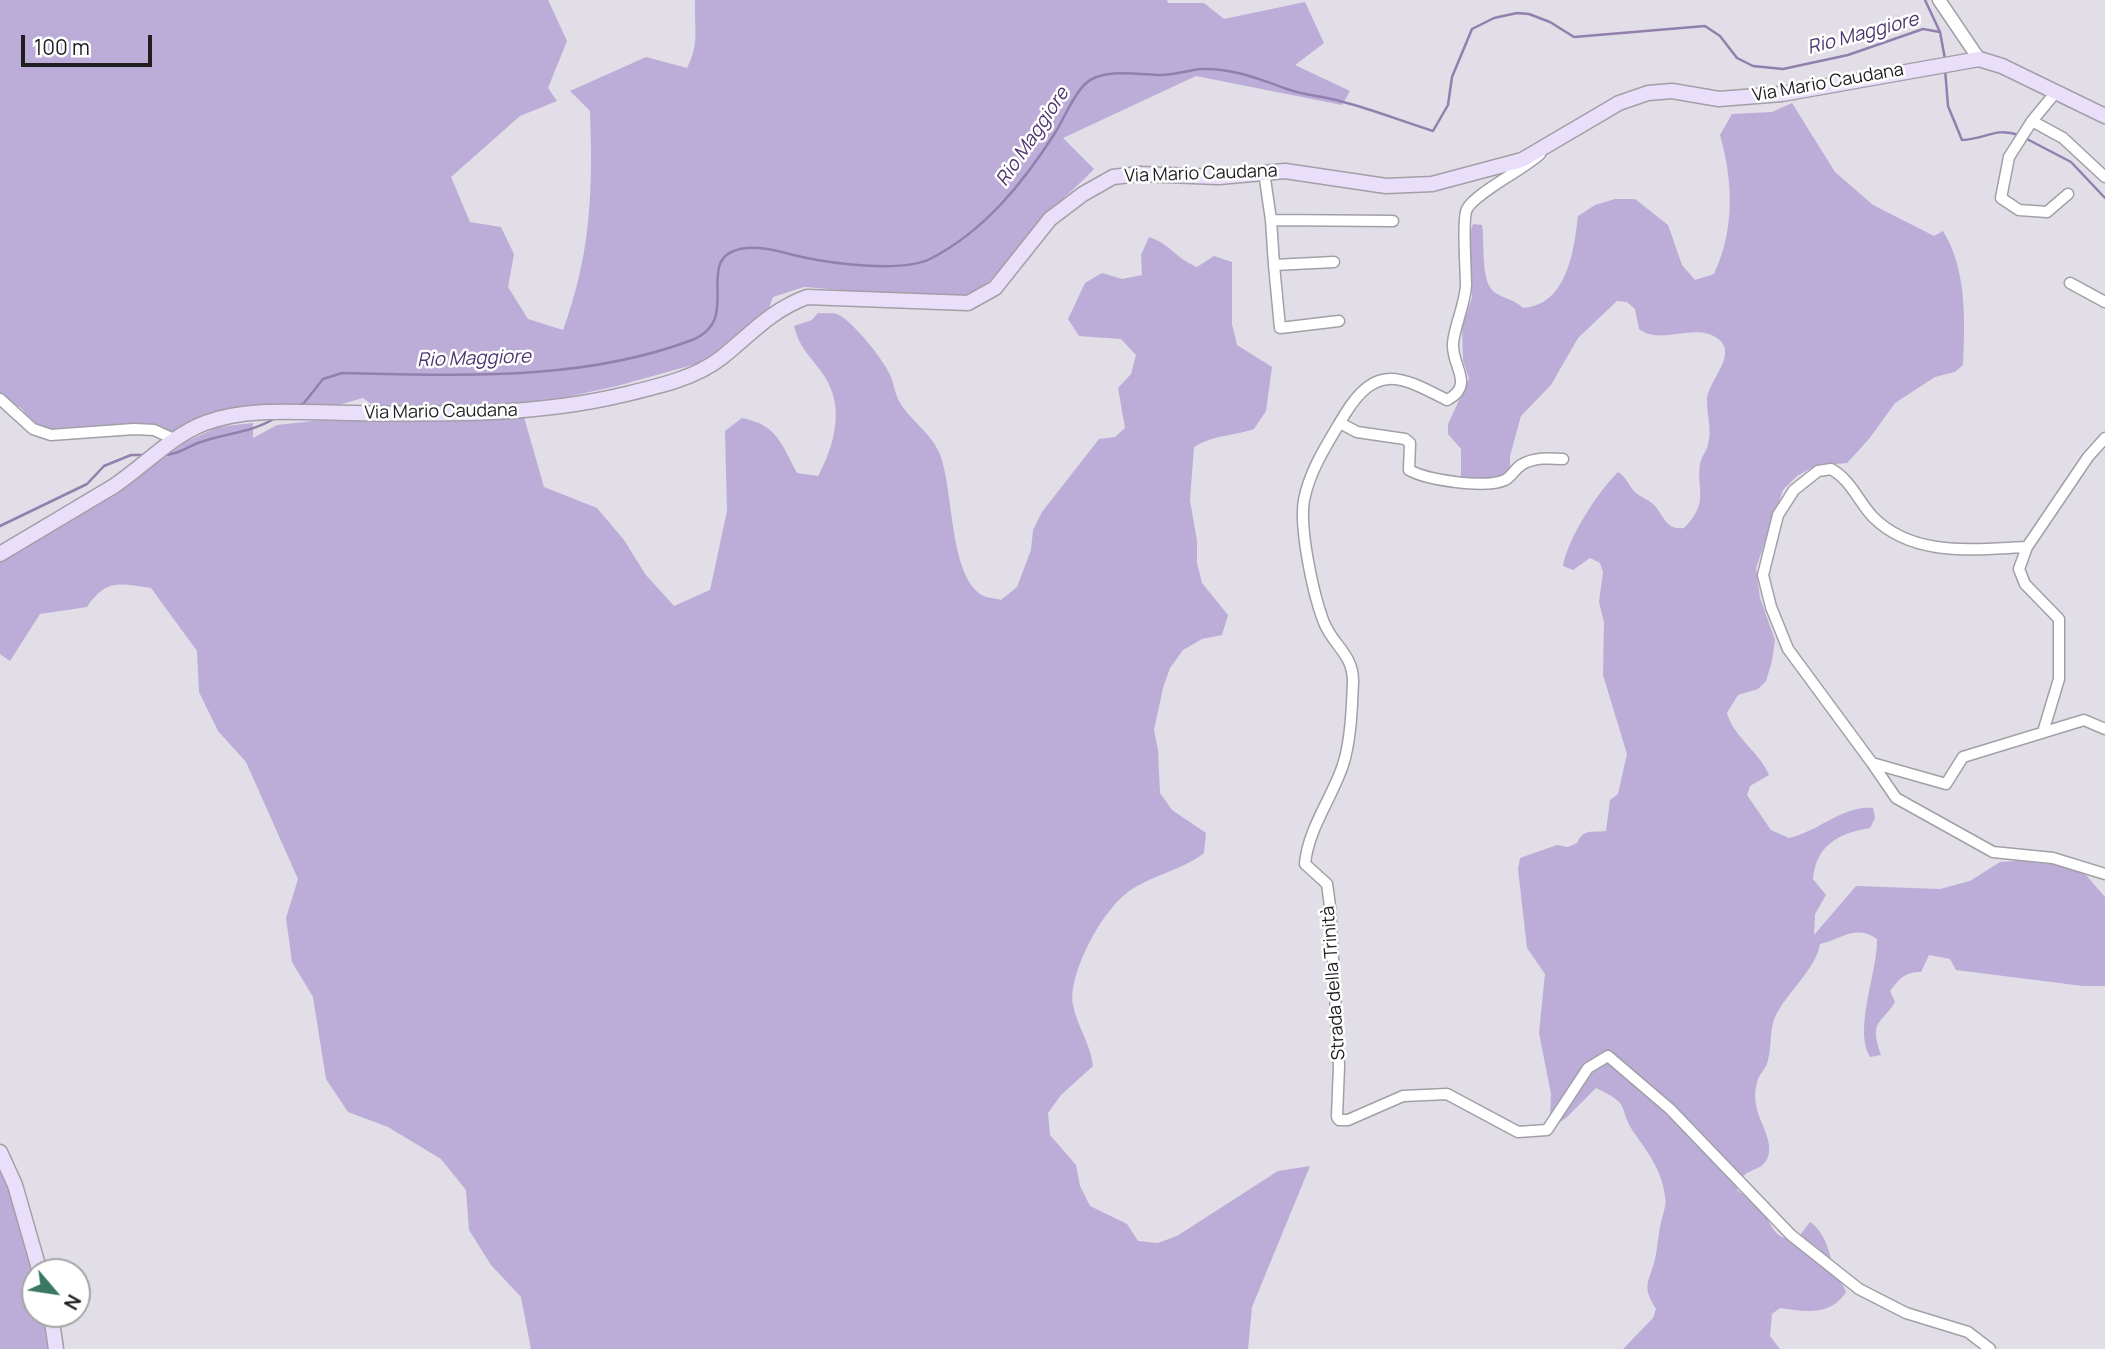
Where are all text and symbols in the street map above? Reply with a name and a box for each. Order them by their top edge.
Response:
water label: Rio Maggiore [1805,8,1921,60]
scale bar [24,21,156,65]
text: 100 m [34,33,90,61]
street label: Via Mario Caudana [1751,59,1905,107]
water label: Rio Maggiore [992,83,1074,191]
street label: Via Mario Caudana [1124,161,1278,187]
water label: Rio Maggiore [417,346,531,372]
street label: Via Mario Caudana [364,400,518,424]
street label: Strada della Trinità [1318,905,1350,1061]
north arrow [21,1258,91,1328]
text: N [58,1290,87,1314]

